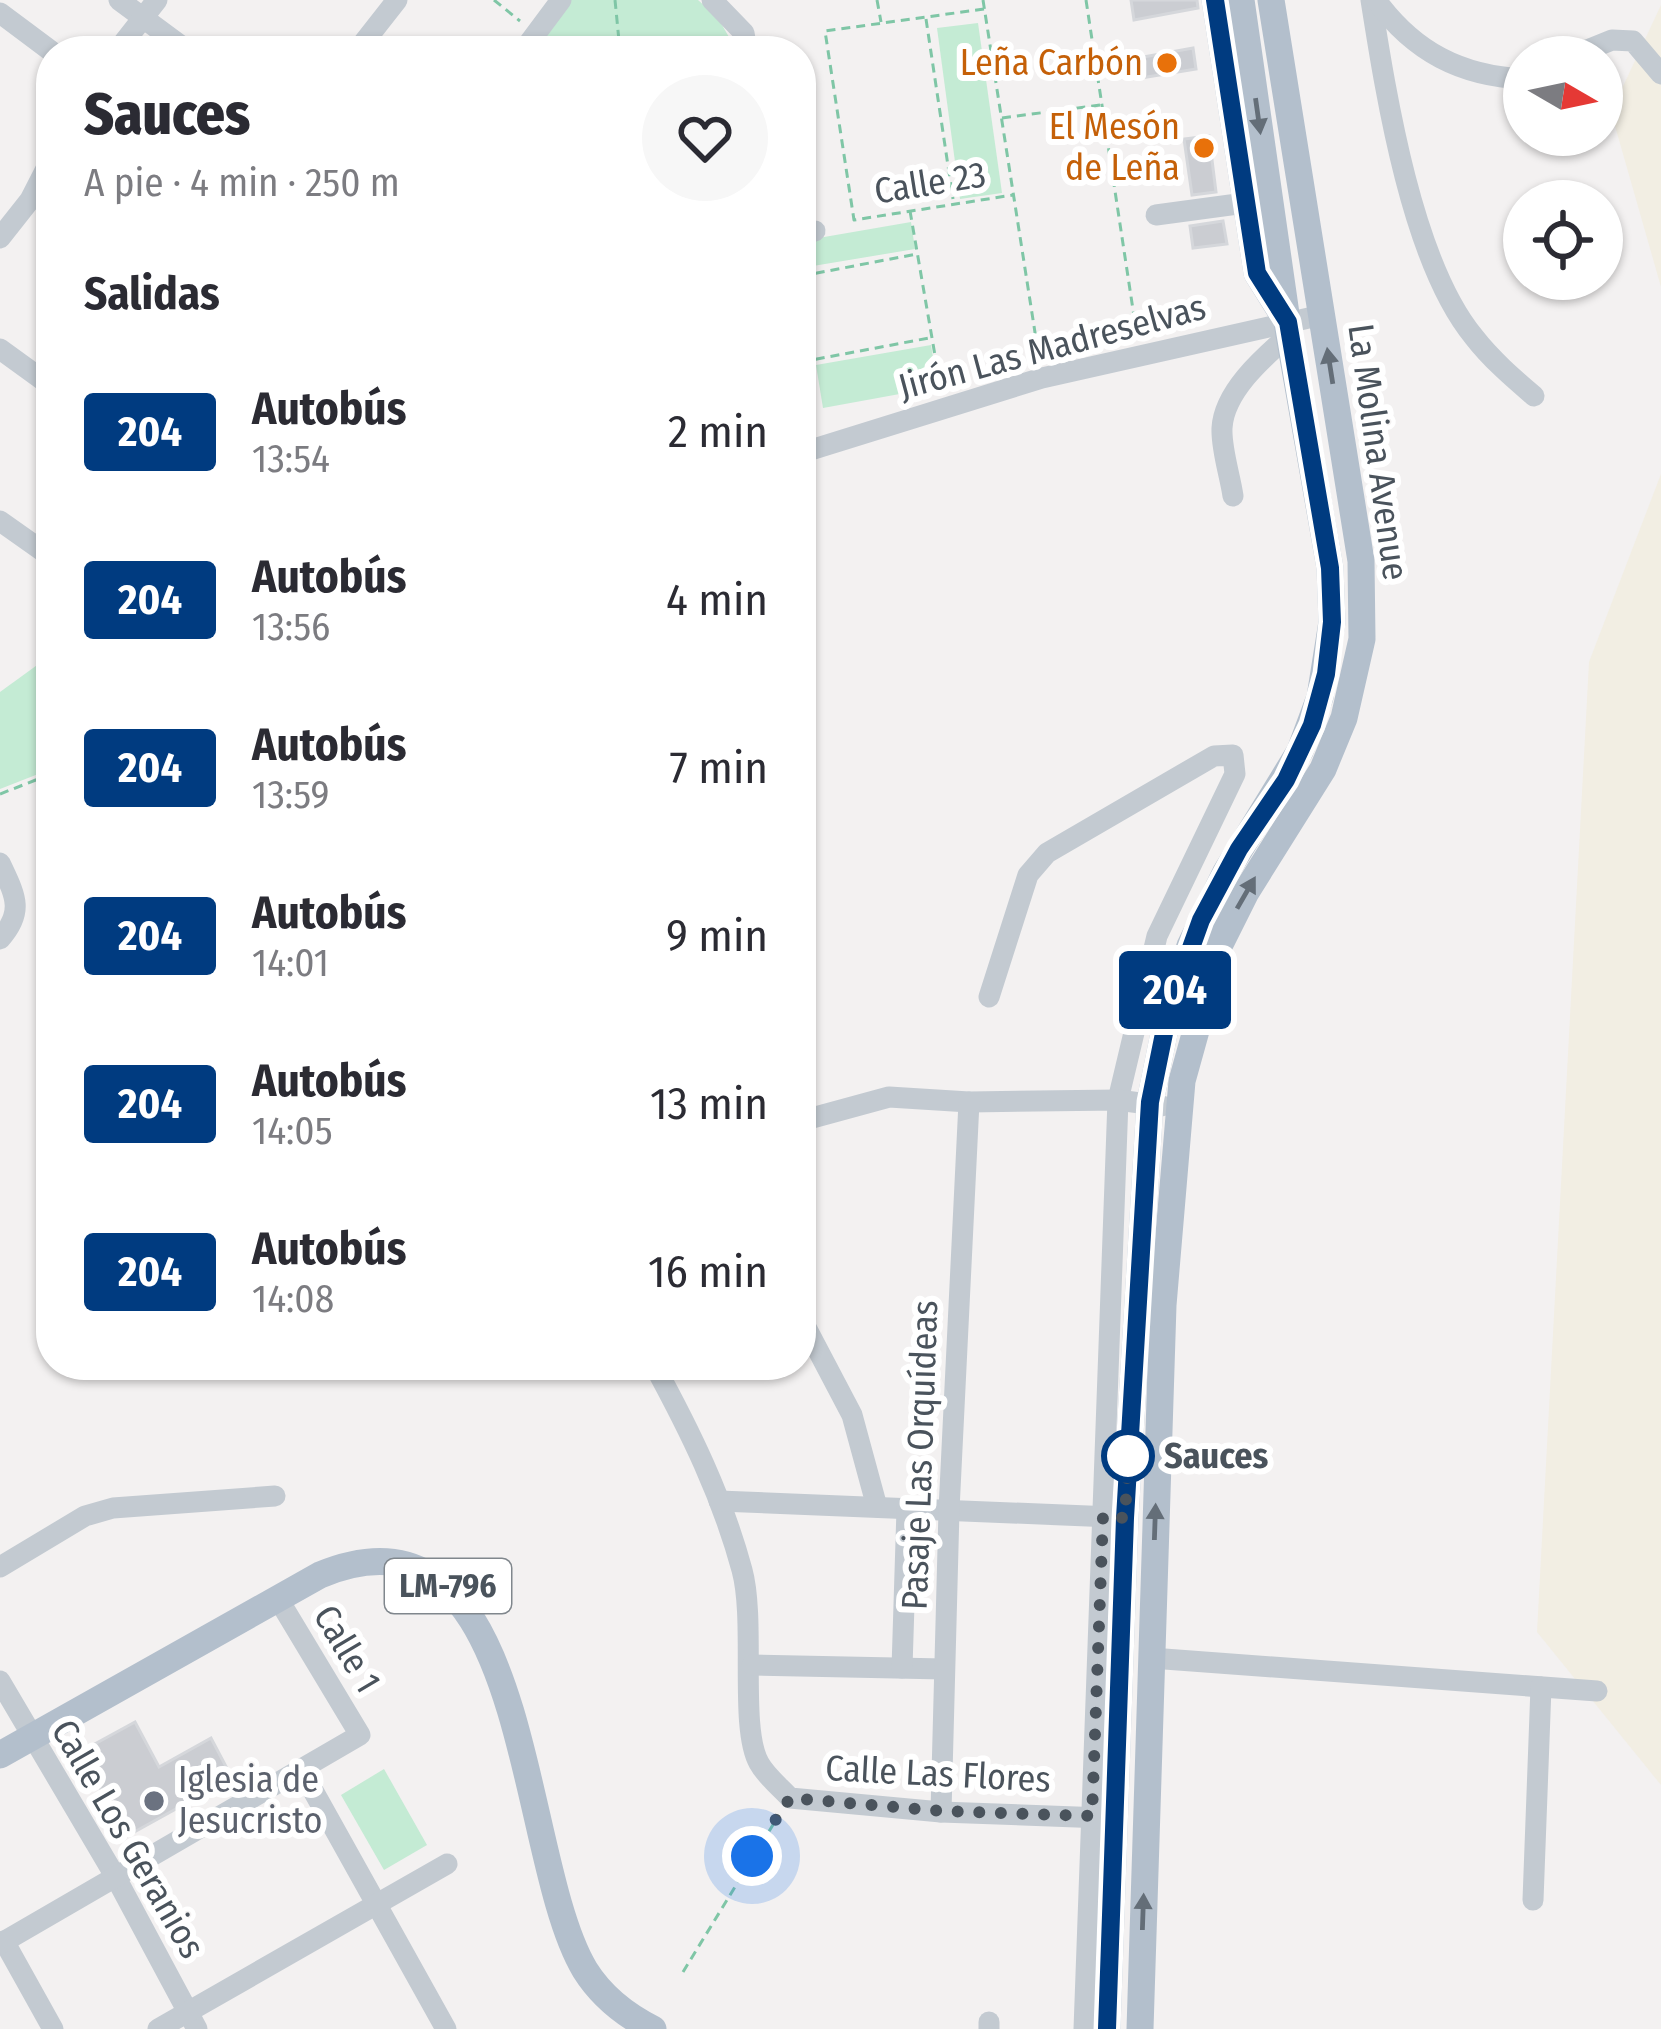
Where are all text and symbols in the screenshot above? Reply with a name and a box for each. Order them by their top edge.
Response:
north arrow [1503,36,1623,156]
map controls [1503,36,1623,300]
place label: Leña Carbón [960,41,1143,85]
marker: Leña Carbón [1154,50,1180,76]
button: heart [642,75,768,201]
text: Sauces [84,81,250,149]
one-way arrow [1249,98,1268,135]
place label: El Mesón de Leña [1049,105,1180,190]
marker: El Mesón de Leña [1191,135,1217,161]
street label: Calle 23 [871,152,989,214]
text: A pie · 4 min · 250 m [84,160,400,206]
button: locate [1503,180,1623,300]
text: Salidas [84,267,220,321]
street label: Jirón Las Madreselvas [894,285,1210,409]
street label: La Molina Avenue [1338,321,1418,583]
one-way arrow [1320,346,1338,384]
text: Autobús [252,382,406,436]
text: 2 min [668,405,768,459]
text: 204 [118,407,182,457]
text: 13:54 [252,436,330,482]
text: Autobús [252,550,406,604]
text: 4 min [666,573,768,627]
text: 204 [118,575,182,625]
text: 13:56 [252,604,330,650]
text: Autobús [252,718,406,772]
text: 7 min [670,741,768,795]
text: 204 [118,743,182,793]
text: 13:59 [252,772,330,818]
one-way arrow [1235,876,1256,910]
text: Autobús [252,886,406,940]
text: 9 min [666,909,768,963]
text: 204 [118,911,182,961]
text: 14:01 [252,940,329,986]
line badge: 204 [1106,951,1244,1029]
text: 204 [1143,965,1207,1015]
text: Autobús [252,1054,406,1108]
text: 13 min [650,1077,768,1131]
text: 204 [118,1079,182,1129]
text: 14:05 [252,1108,333,1154]
text: Autobús [252,1222,406,1276]
text: 16 min [648,1245,768,1299]
text: 204 [118,1247,182,1297]
text: 14:08 [252,1276,334,1322]
street label: Pasaje Las Orquídeas [893,1299,947,1611]
marker: Sauces [1103,1431,1153,1481]
place label: Sauces [1164,1434,1268,1478]
one-way arrow [1146,1502,1165,1540]
road number: LM-796 [385,1559,511,1613]
street label: Calle 1 [304,1597,390,1701]
street label: Calle Los Geranios [42,1712,214,1966]
street label: Calle Las Flores [824,1746,1052,1802]
place label: Iglesia de Jesucristo [178,1758,322,1843]
marker: Iglesia de Jesucristo [141,1788,167,1814]
your location [722,1826,782,1886]
one-way arrow [1134,1892,1153,1930]

